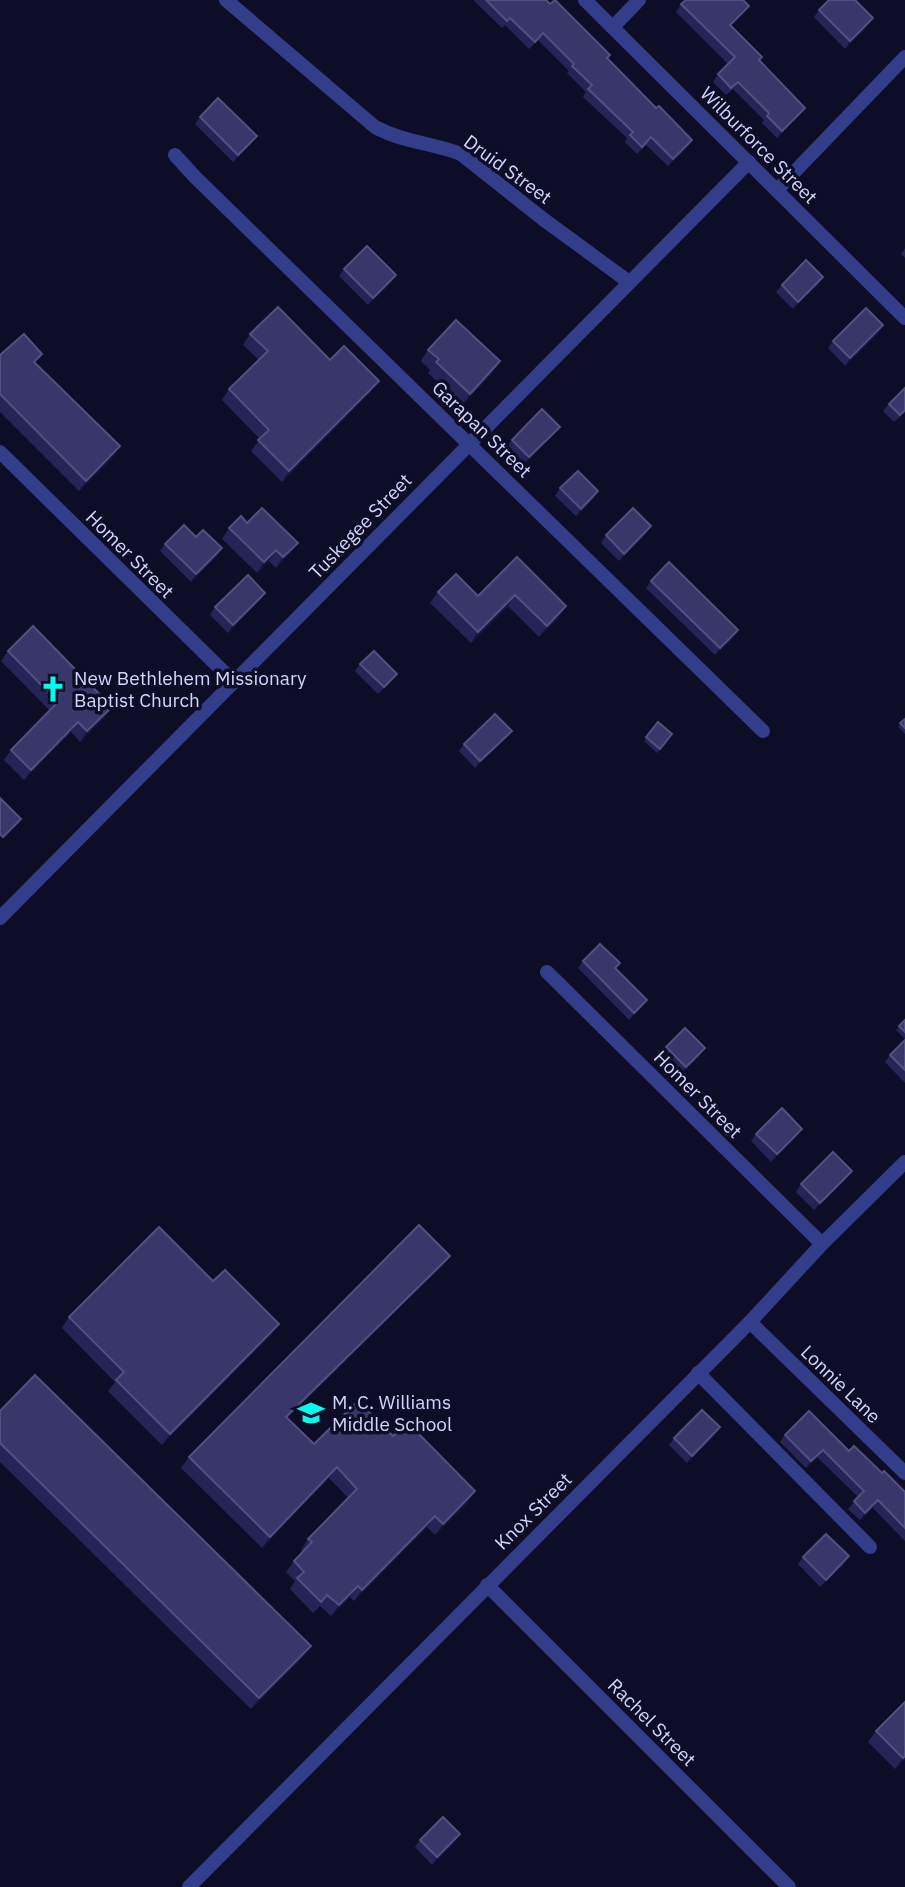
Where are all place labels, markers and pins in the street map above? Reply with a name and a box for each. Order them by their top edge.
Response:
place label: New Bethlehem Missionary Baptist Church [74,666,307,712]
church icon: New Bethlehem Missionary Baptist Church [38,674,68,704]
place label: M. C. Williams Middle School [332,1390,452,1436]
school or university icon: M. C. Williams Middle School [296,1398,326,1428]

